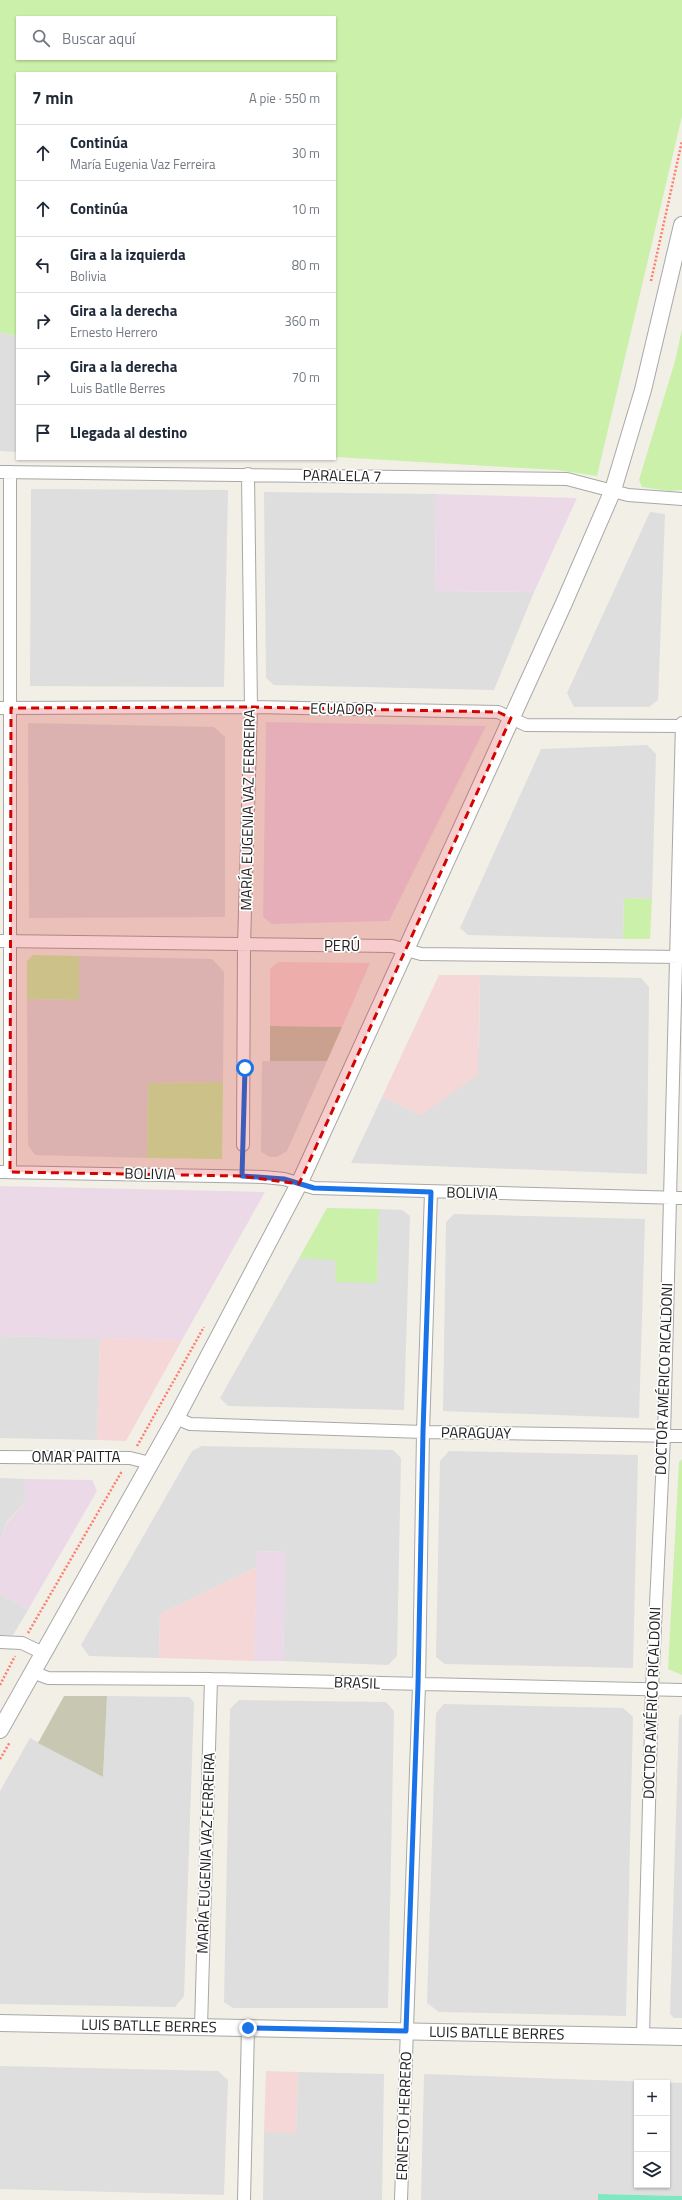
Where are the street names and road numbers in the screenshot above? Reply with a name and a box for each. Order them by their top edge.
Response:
street label: PARALELA 7 [302,463,382,488]
street label: ECUADOR [310,696,374,721]
street label: MARÍA EUGENIA VAZ FERREIRA [234,709,261,911]
street label: PERÚ [324,934,360,957]
street label: BOLIVIA [124,1162,176,1185]
street label: BOLIVIA [446,1181,498,1204]
street label: DOCTOR AMÉRICO RICALDONI [649,1282,678,1476]
street label: PARAGUAY [441,1420,511,1445]
street label: OMAR PAITTA [31,1445,121,1468]
street label: DOCTOR AMÉRICO RICALDONI [637,1606,666,1800]
street label: BRASIL [334,1670,381,1695]
street label: MARÍA EUGENIA VAZ FERREIRA [190,1752,221,1954]
street label: LUIS BATLLE BERRES [81,2013,217,2038]
street label: LUIS BATLLE BERRES [429,2020,565,2046]
street label: ERNESTO HERRERO [390,2051,417,2181]

